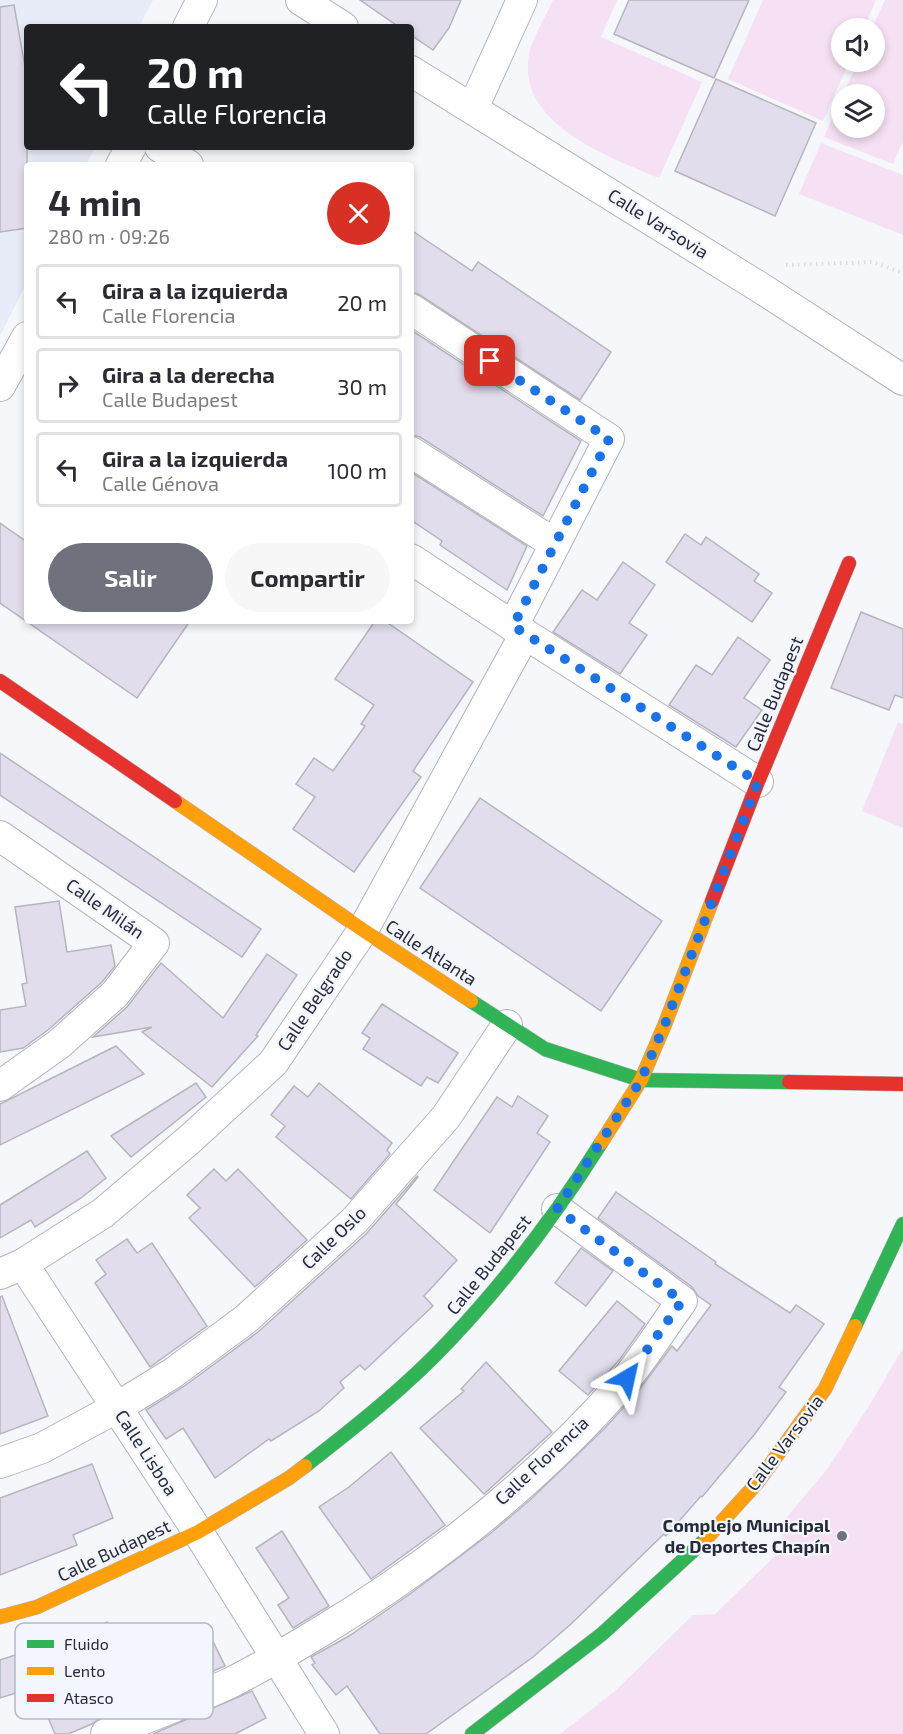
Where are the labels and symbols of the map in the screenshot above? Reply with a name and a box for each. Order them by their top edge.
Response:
street label: Calle Varsovia [604,183,713,263]
pin [464,335,515,386]
street label: Calle Budapest [741,633,807,754]
street label: Calle Milán [62,873,149,943]
street label: Calle Atlanta [382,915,481,990]
street label: Calle Belgrado [272,944,356,1055]
street label: Calle Oslo [296,1201,370,1273]
street label: Calle Budapest [441,1210,535,1319]
position arrow [595,1346,659,1410]
street label: Calle Varsovia [741,1390,828,1495]
street label: Calle Lisboa [111,1405,183,1499]
street label: Calle Florencia [490,1411,593,1509]
street label: Calle Budapest [54,1514,174,1586]
place label: Complejo Municipal de Deportes Chapín [663,1514,830,1557]
marker: Complejo Municipal de Deportes Chapín [835,1529,849,1543]
legend [15,1623,213,1719]
text: Fluido [64,1634,109,1653]
text: Lento [64,1661,105,1680]
text: Atasco [64,1688,114,1707]

